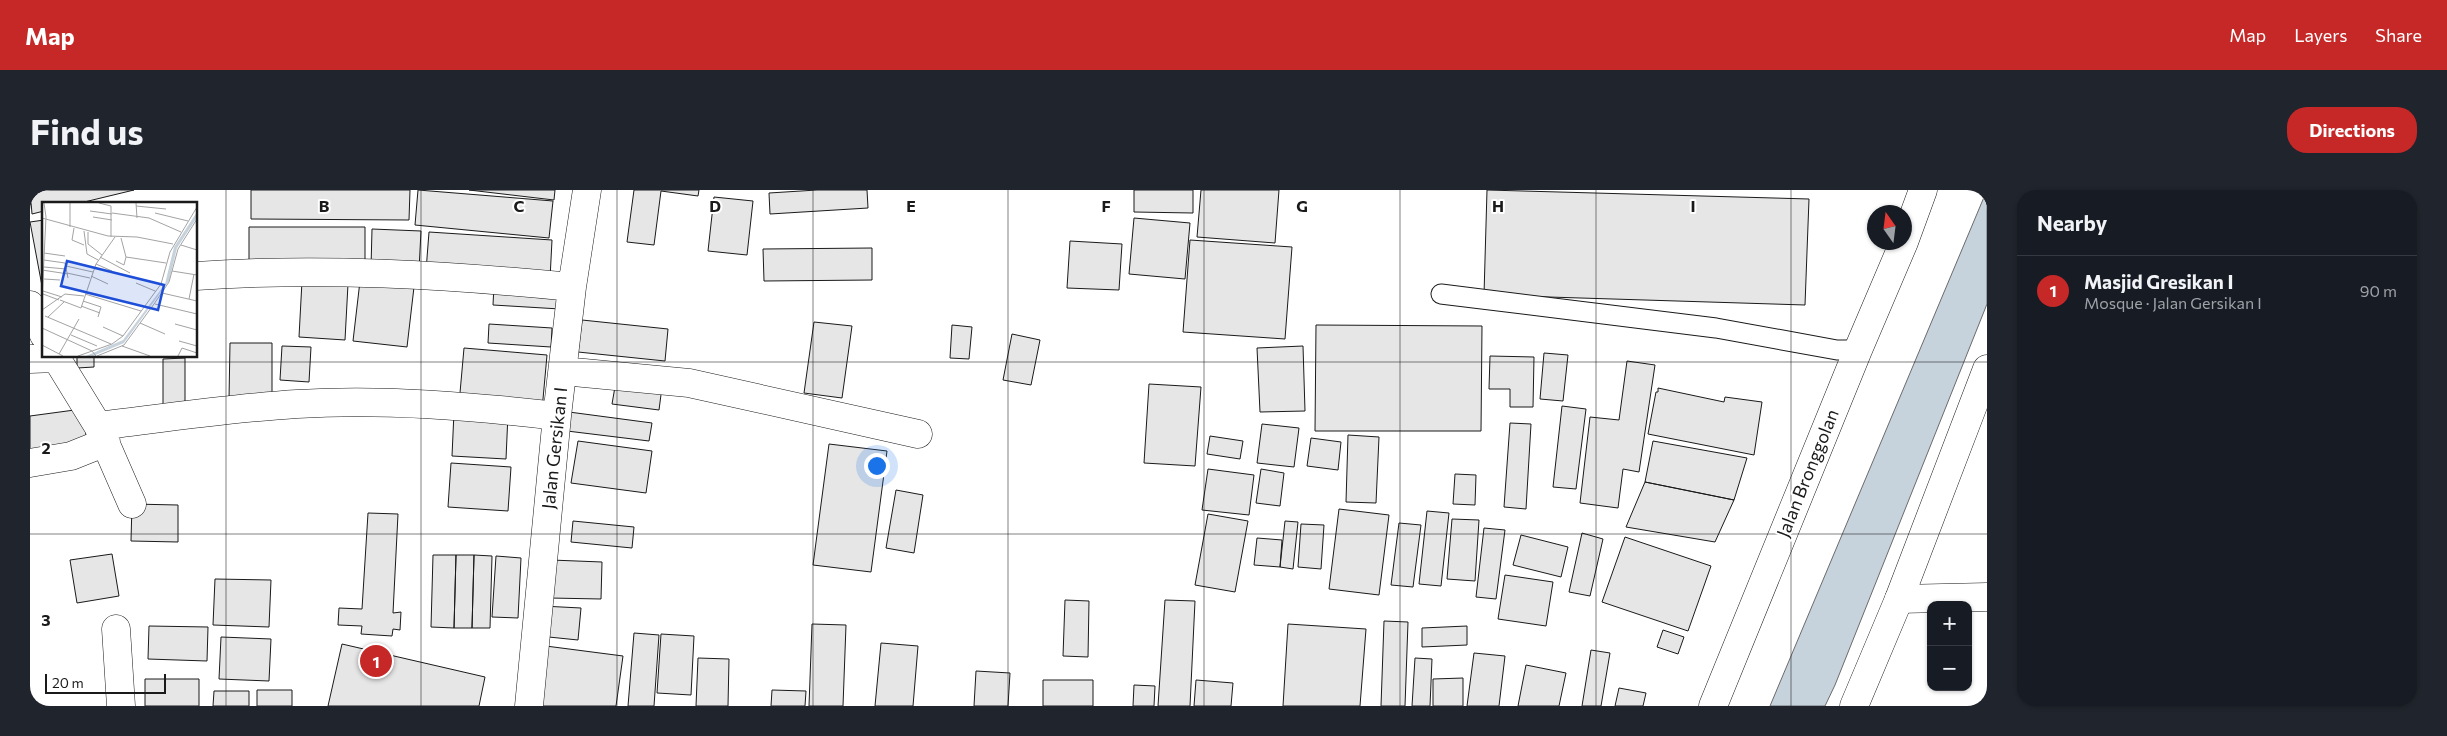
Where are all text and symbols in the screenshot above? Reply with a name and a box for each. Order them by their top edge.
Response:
text: Map [25,21,75,50]
text: Map [2229,24,2266,46]
text: Layers [2294,24,2347,46]
text: Share [2375,24,2422,46]
button: Directions [2287,107,2417,153]
text: Find us [30,109,144,152]
text: B [319,196,330,215]
text: C [514,196,525,215]
text: D [709,196,721,215]
text: E [906,196,916,215]
text: F [1101,196,1111,215]
text: G [1296,196,1308,215]
text: H [1492,196,1504,215]
text: I [1690,196,1696,215]
inset map [42,202,198,358]
north arrow [1867,205,1912,250]
text: Nearby [2037,210,2107,235]
text: Masjid Gresikan I [2084,270,2233,293]
text: 1 [2049,281,2057,300]
text: 90 m [2360,281,2397,300]
text: Mosque · Jalan Gersikan I [2084,293,2262,312]
street label: Jalan Gersikan I [537,386,571,510]
street label: Jalan Bronggolan [1771,406,1843,540]
text: 2 [41,438,51,457]
your location [864,453,890,479]
map controls [1927,601,1972,691]
button: + [1927,601,1972,646]
text: 3 [41,610,51,629]
pin: 1 [360,642,392,680]
button: − [1927,646,1972,691]
scale bar [45,671,166,694]
text: 20 m [52,674,84,691]

